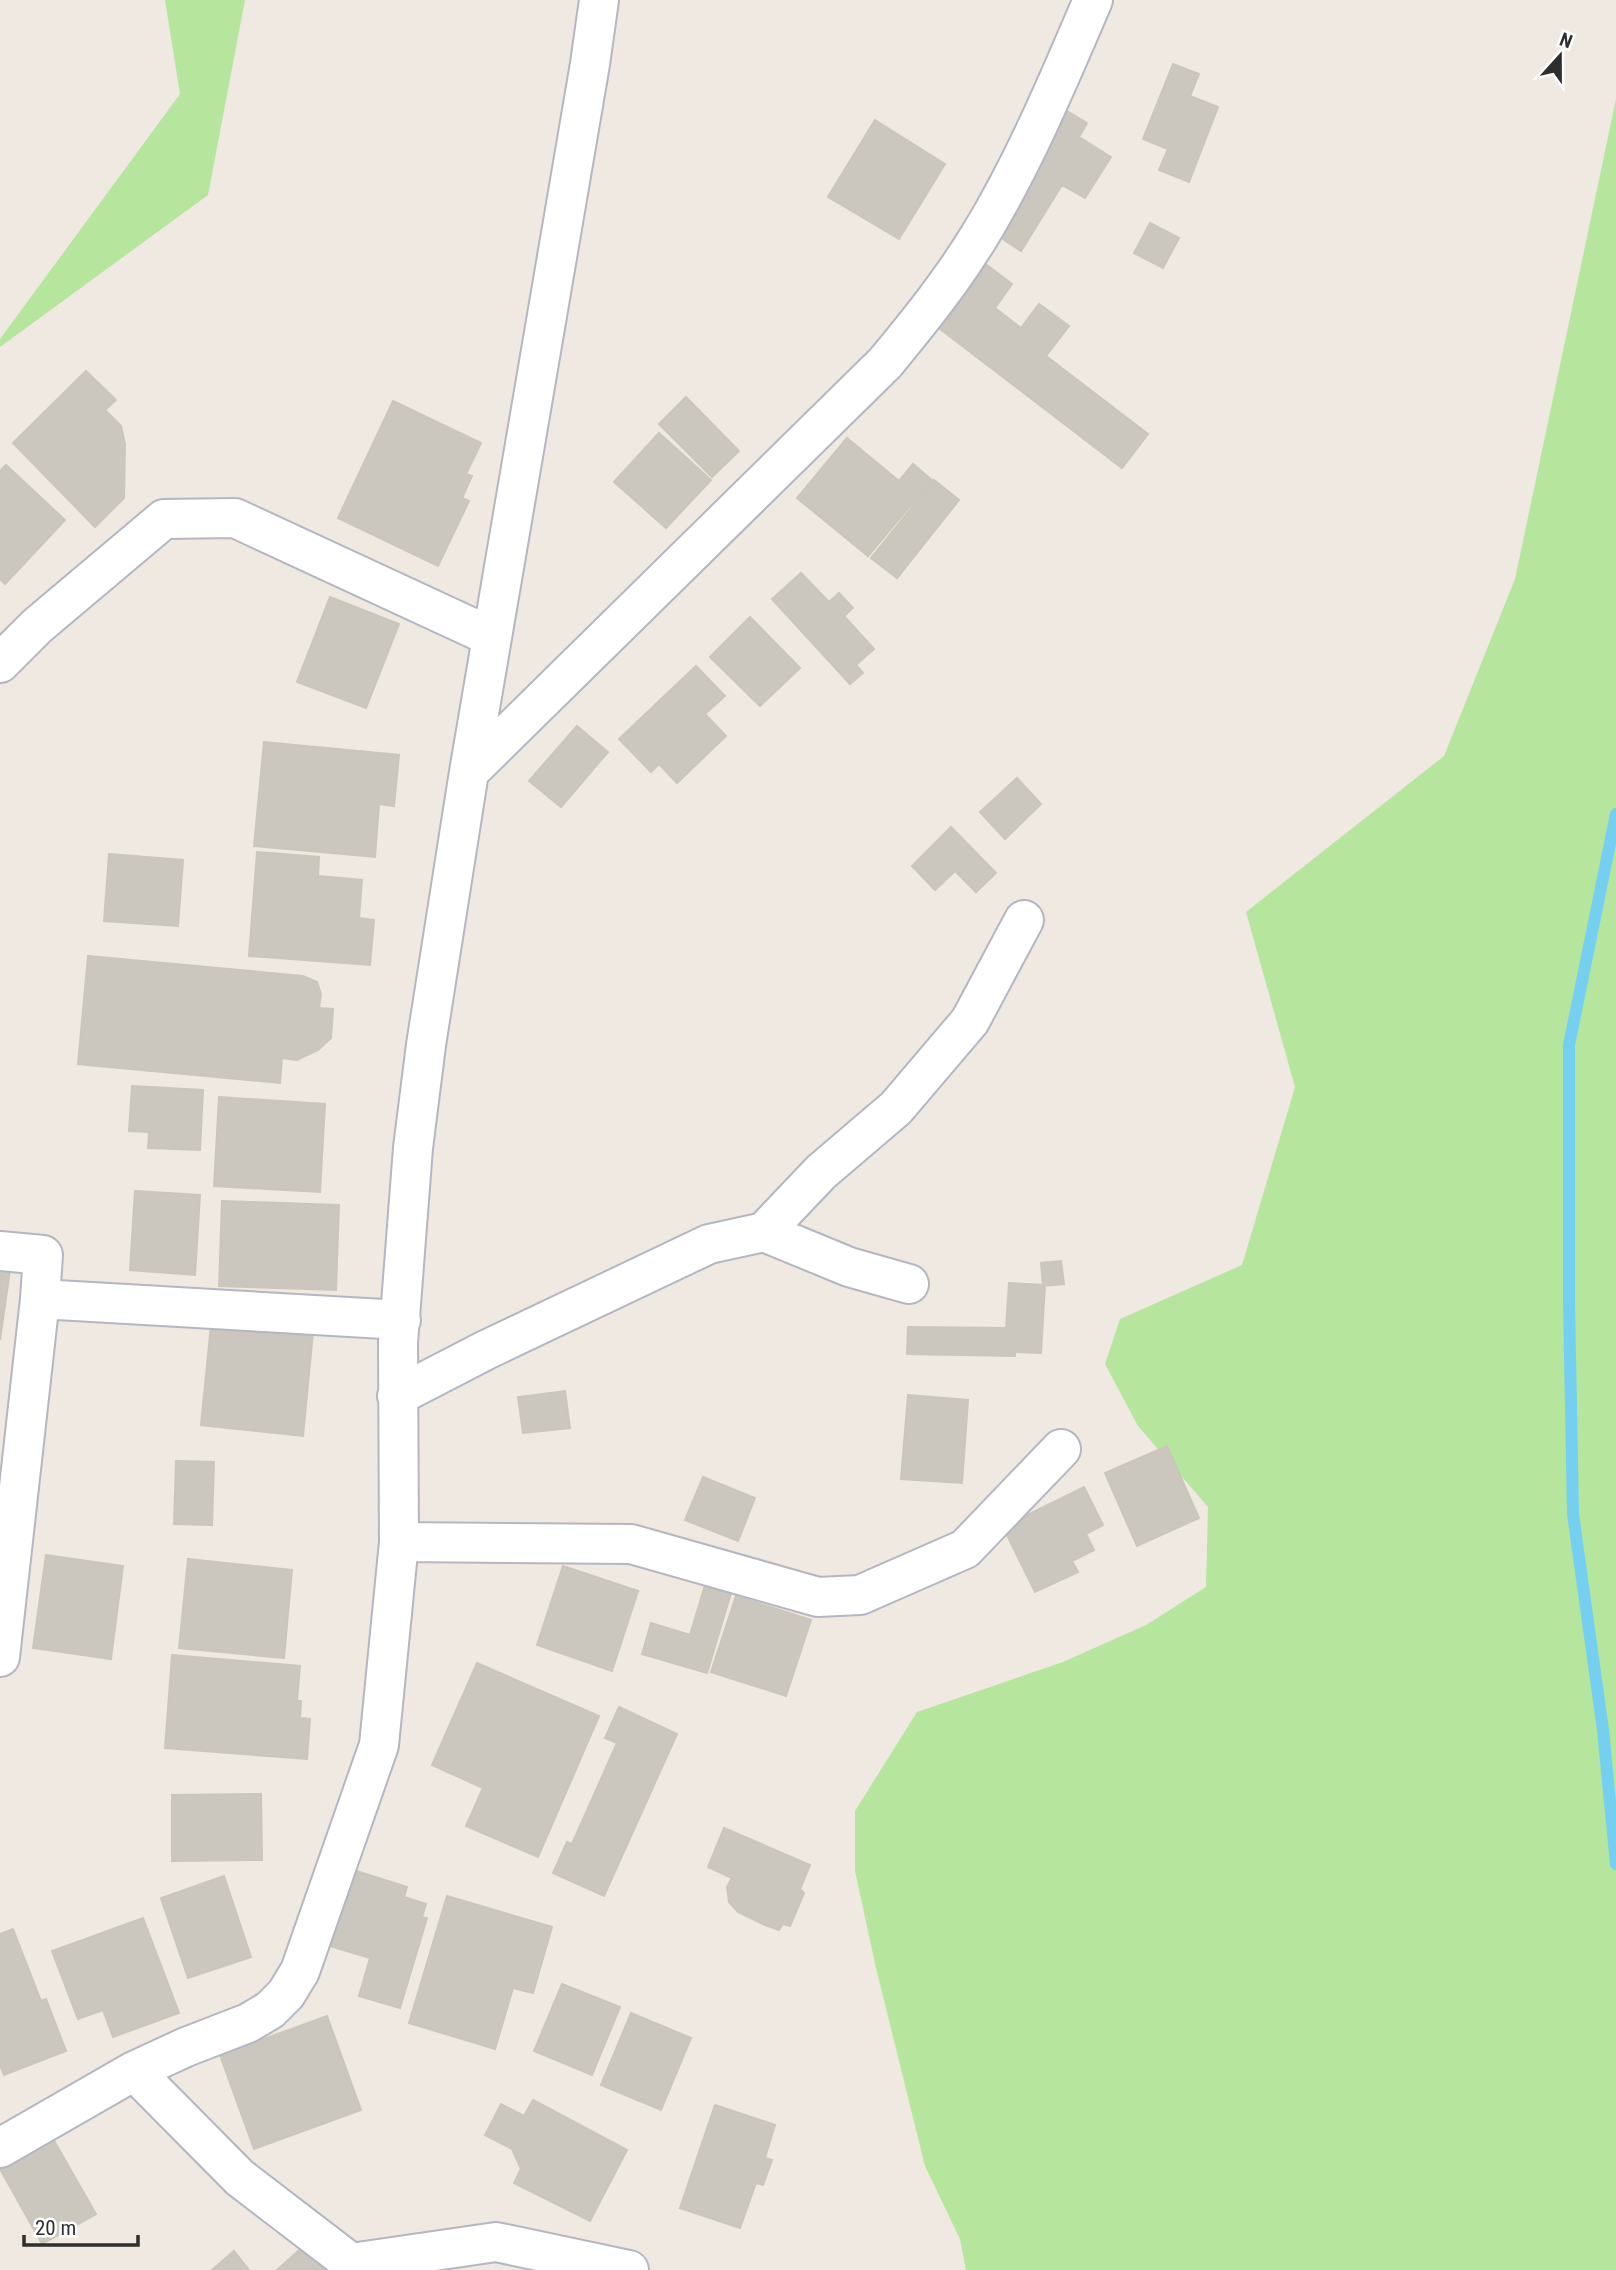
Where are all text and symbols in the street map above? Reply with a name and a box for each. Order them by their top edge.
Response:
north arrow [1525,21,1595,91]
text: N [1556,28,1575,53]
scale bar [24,2204,138,2248]
text: 20 m [35,2216,76,2240]

